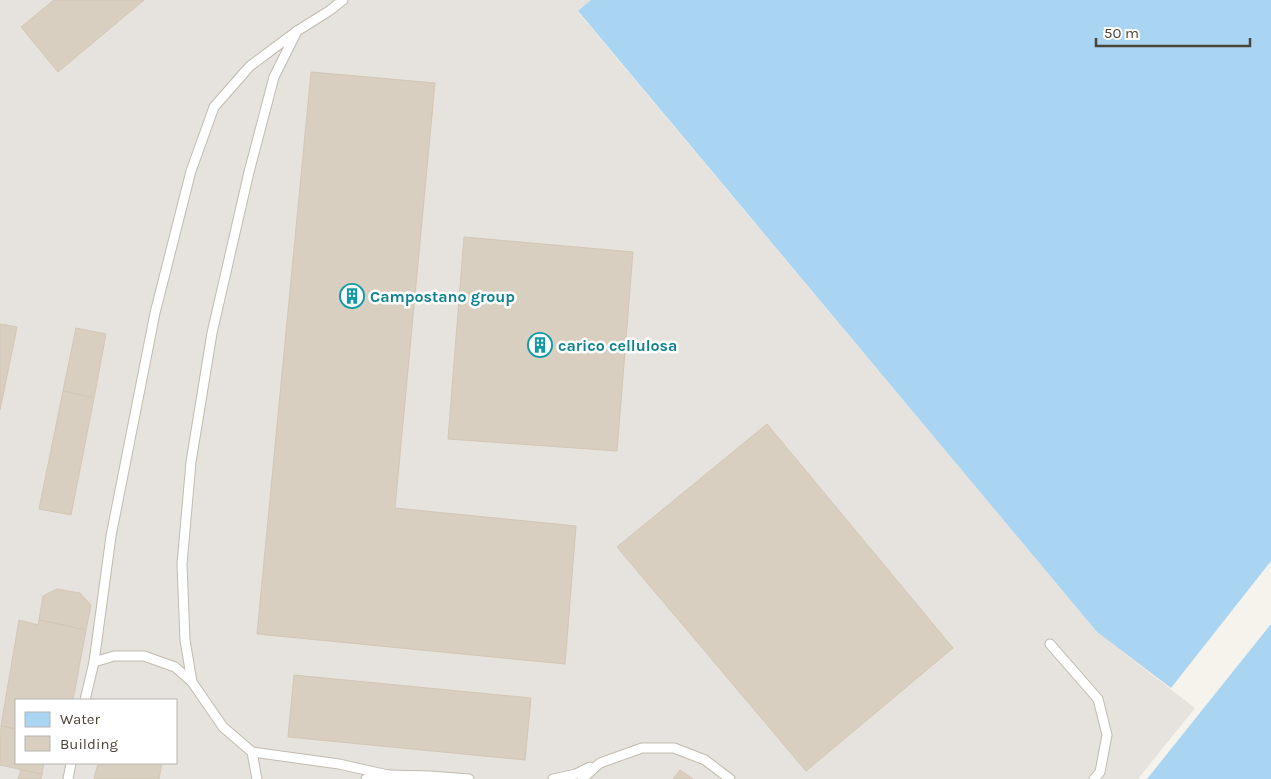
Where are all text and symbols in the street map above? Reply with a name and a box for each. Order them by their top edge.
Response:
scale bar [1096,15,1250,47]
text: 50 m [1104,24,1139,42]
building icon: Campostano group [339,283,365,309]
place label: Campostano group [370,287,515,306]
building icon: carico cellulosa [527,332,553,358]
place label: carico cellulosa [558,336,677,355]
legend [15,699,178,764]
text: Water [60,710,101,728]
text: Building [60,735,118,753]

